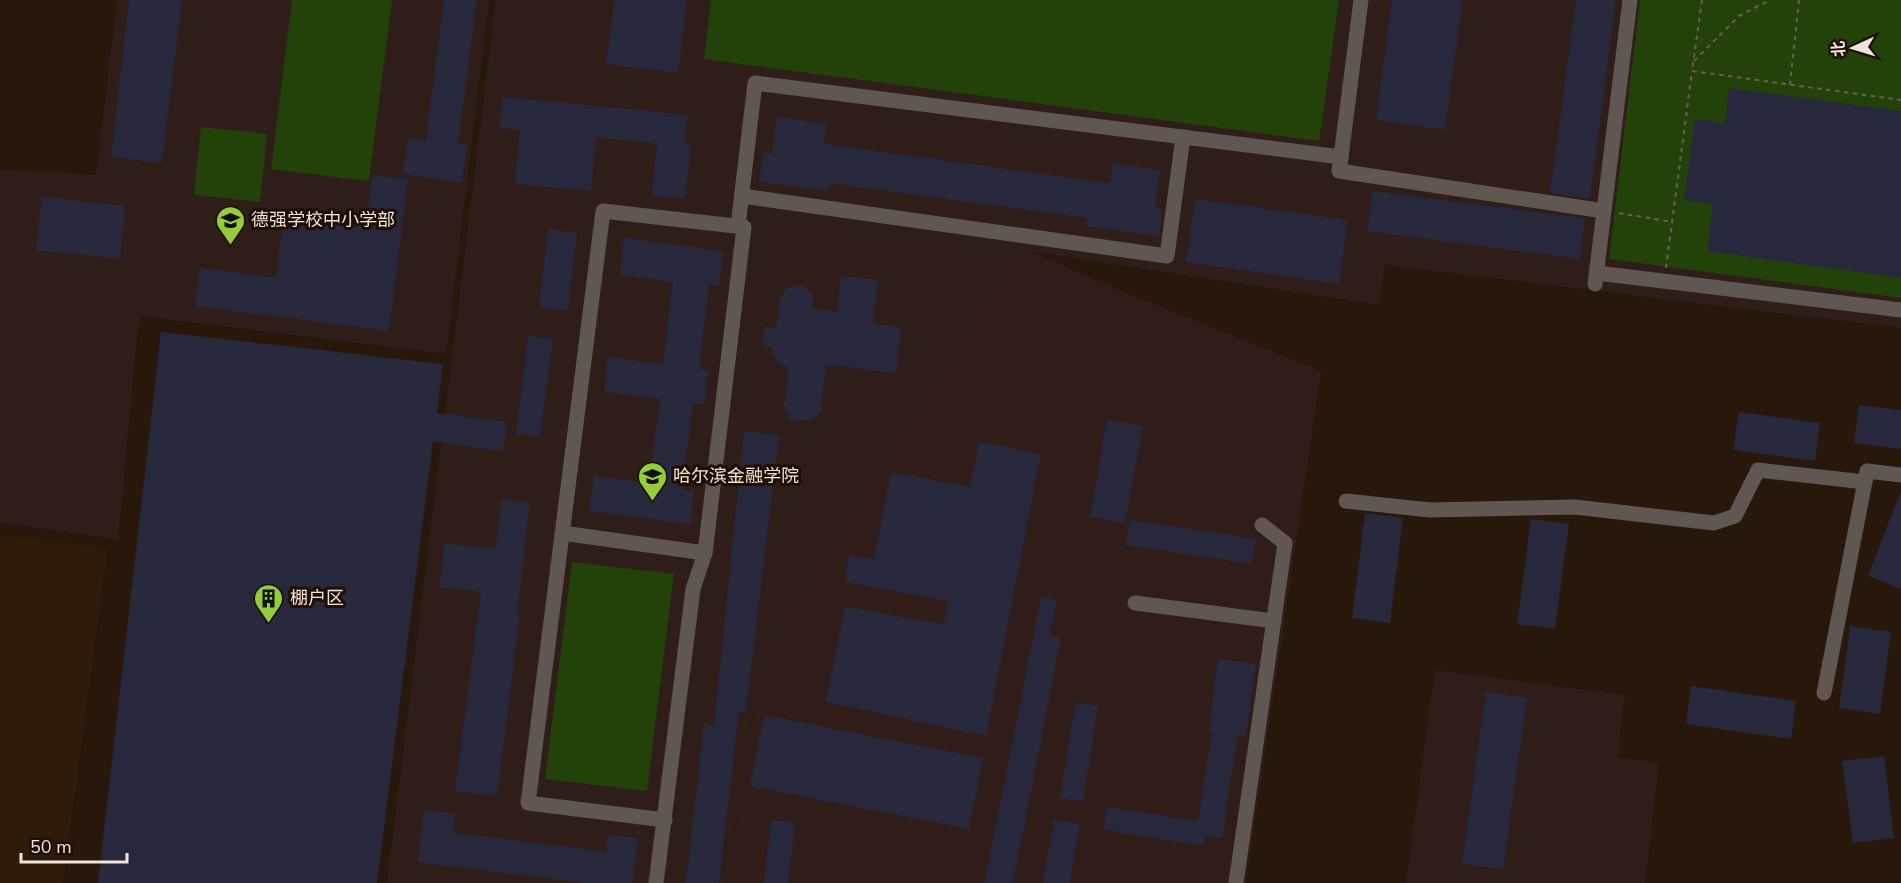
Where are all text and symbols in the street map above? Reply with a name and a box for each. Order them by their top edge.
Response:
north arrow [1823,18,1883,78]
text: 北 [1828,40,1851,58]
school or university icon: 德强学校中小学部 [214,204,246,246]
place label: 德强学校中小学部 [251,208,395,232]
school or university icon: 哈尔滨金融学院 [636,460,668,502]
place label: 哈尔滨金融学院 [673,464,799,488]
building icon: 棚户区 [253,582,285,624]
place label: 棚户区 [290,586,344,610]
scale bar [21,826,128,864]
text: 50 m [30,835,72,859]

